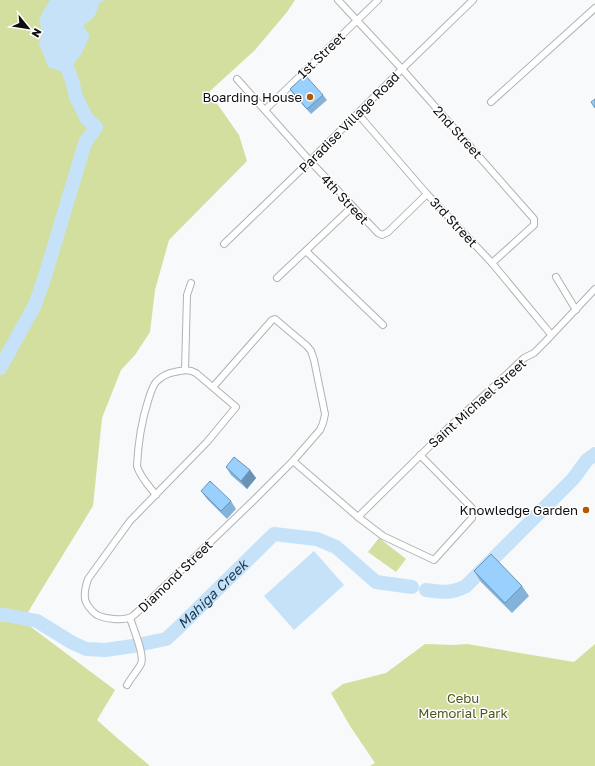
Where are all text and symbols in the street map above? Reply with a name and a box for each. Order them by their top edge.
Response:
north arrow [8,8,48,48]
text: N [29,26,45,40]
street label: 1st Street [294,28,348,82]
street label: Paradise Village Road [295,68,403,176]
place label: Boarding House [203,89,302,105]
marker: Boarding House [305,92,315,102]
street label: 2nd Street [430,102,486,162]
street label: 4th Street [318,171,372,227]
street label: 3rd Street [427,194,481,250]
street label: Saint Michael Street [425,355,529,451]
place label: Knowledge Garden [460,502,578,518]
marker: Knowledge Garden [581,505,591,515]
street label: Diamond Street [135,537,215,615]
water label: Mahiga Creek [174,554,252,632]
park label: Cebu Memorial Park [418,690,508,721]

